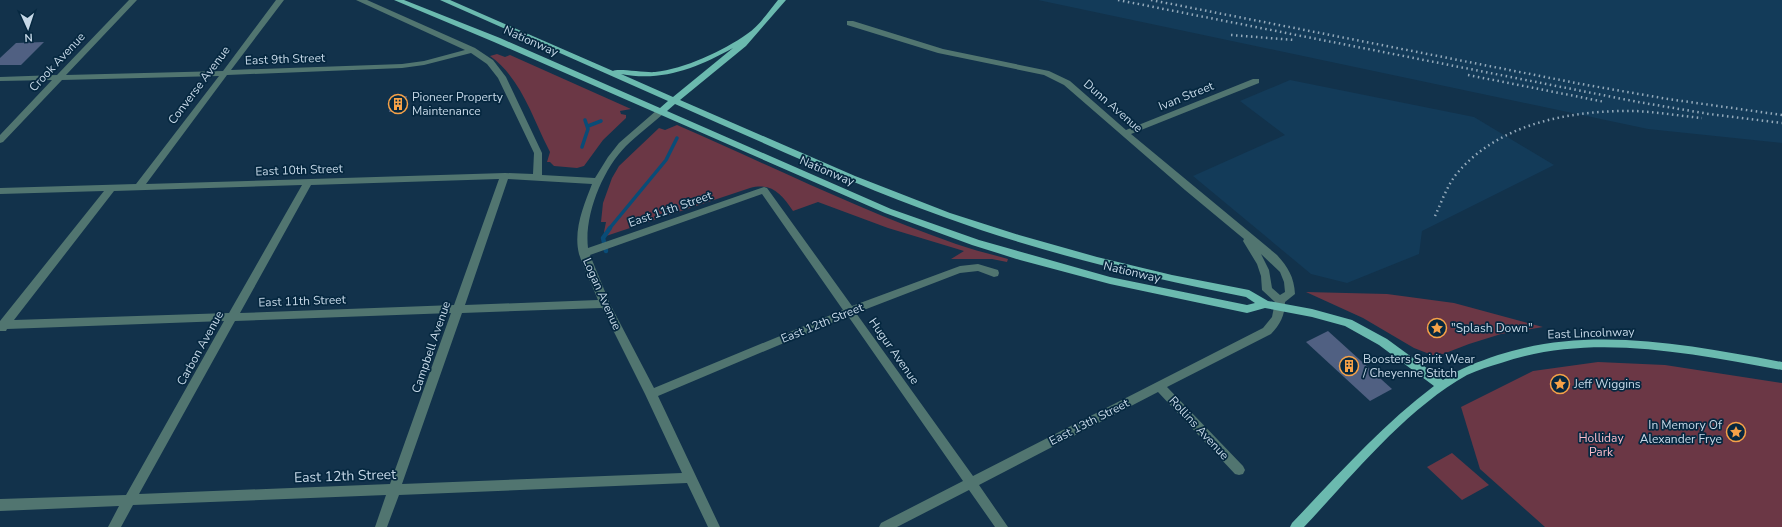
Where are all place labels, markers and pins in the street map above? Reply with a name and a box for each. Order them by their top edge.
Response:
place label: Pioneer Property Maintenance [412,89,504,119]
building icon: Pioneer Property Maintenance [387,93,409,115]
place icon: "Splash Down" [1426,317,1448,339]
place label: "Splash Down" [1451,320,1533,336]
place label: Boosters Spirit Wear / Cheyenne Stitch [1362,351,1476,381]
building icon: Boosters Spirit Wear / Cheyenne Stitch [1338,355,1360,377]
place icon: Jeff Wiggins [1549,373,1571,395]
place label: Jeff Wiggins [1573,376,1641,392]
place label: In Memory Of Alexander Frye [1640,417,1723,447]
place icon: In Memory Of Alexander Frye [1725,421,1747,443]

